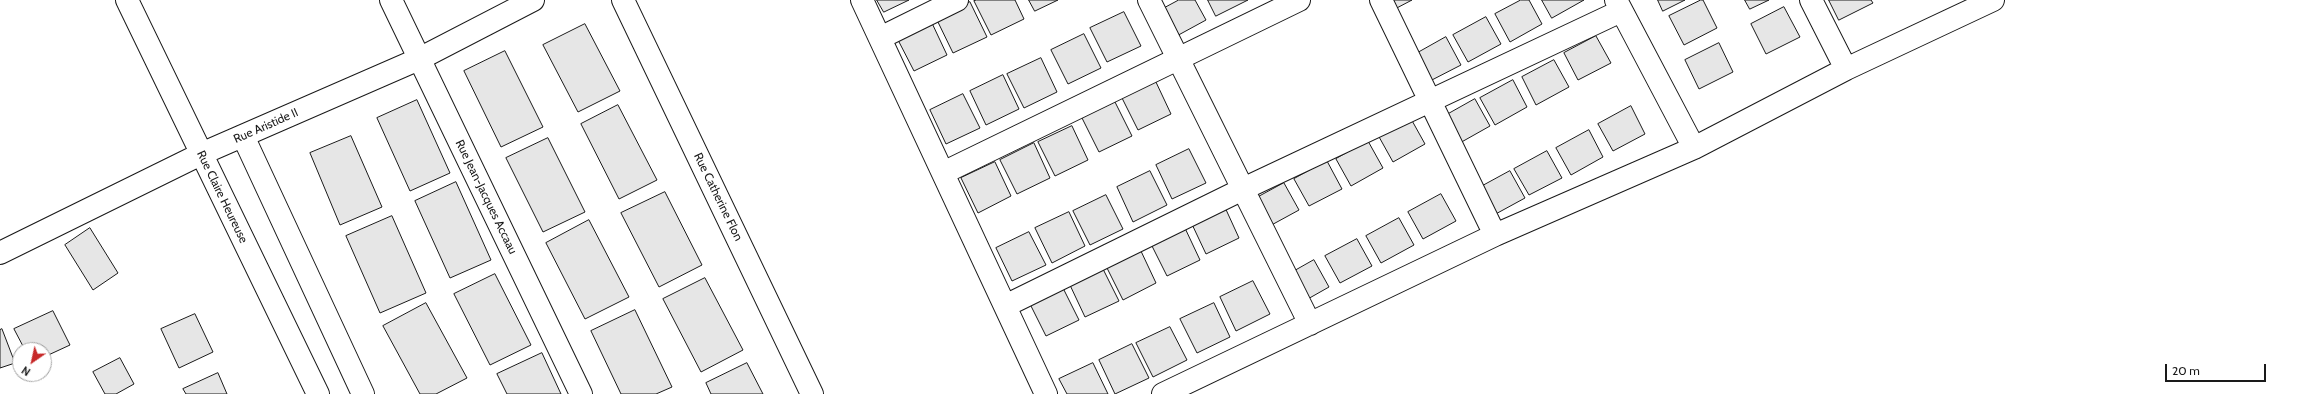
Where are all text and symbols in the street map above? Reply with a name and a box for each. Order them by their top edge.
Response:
street label: Rue Aristide II [231,105,301,147]
street label: Rue Jean-Jacques Accaau [452,137,520,257]
street label: Rue Claire Heureuse [193,148,251,246]
street label: Rue Catherine Flon [690,151,746,243]
north arrow [12,342,52,382]
scale bar [2167,356,2268,382]
text: N [19,363,33,379]
text: 20 m [2172,363,2200,378]

